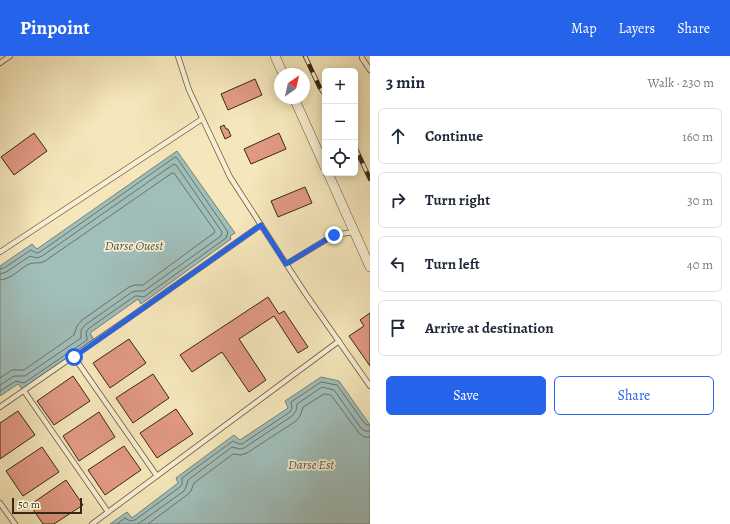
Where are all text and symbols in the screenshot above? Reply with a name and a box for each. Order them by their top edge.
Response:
text: Pinpoint [20,15,90,41]
text: Map [571,19,597,38]
text: Layers [619,19,655,38]
text: Share [677,19,710,38]
north arrow [274,68,310,104]
map controls [322,68,358,176]
button: + [322,68,358,104]
text: 3 min [386,71,425,94]
text: Walk · 230 m [648,74,714,91]
button: − [322,104,358,140]
icon: ahead [387,125,409,147]
text: Continue [425,126,483,146]
text: 160 m [682,128,713,145]
button: locate [322,140,358,176]
icon: right [387,189,409,211]
text: Turn right [425,190,490,210]
text: 30 m [687,192,713,209]
route end [325,226,343,244]
water label: Darse Ouest [105,237,164,254]
icon: left [387,253,409,275]
text: Turn left [425,254,480,274]
text: 40 m [687,256,713,273]
icon: arrive [387,317,409,339]
text: Arrive at destination [425,318,554,338]
route start [65,348,83,366]
button: Save [386,376,546,415]
button: Share [554,376,714,415]
water label: Darse Est [288,456,335,473]
scale bar [12,496,82,515]
text: 50 m [18,497,40,512]

